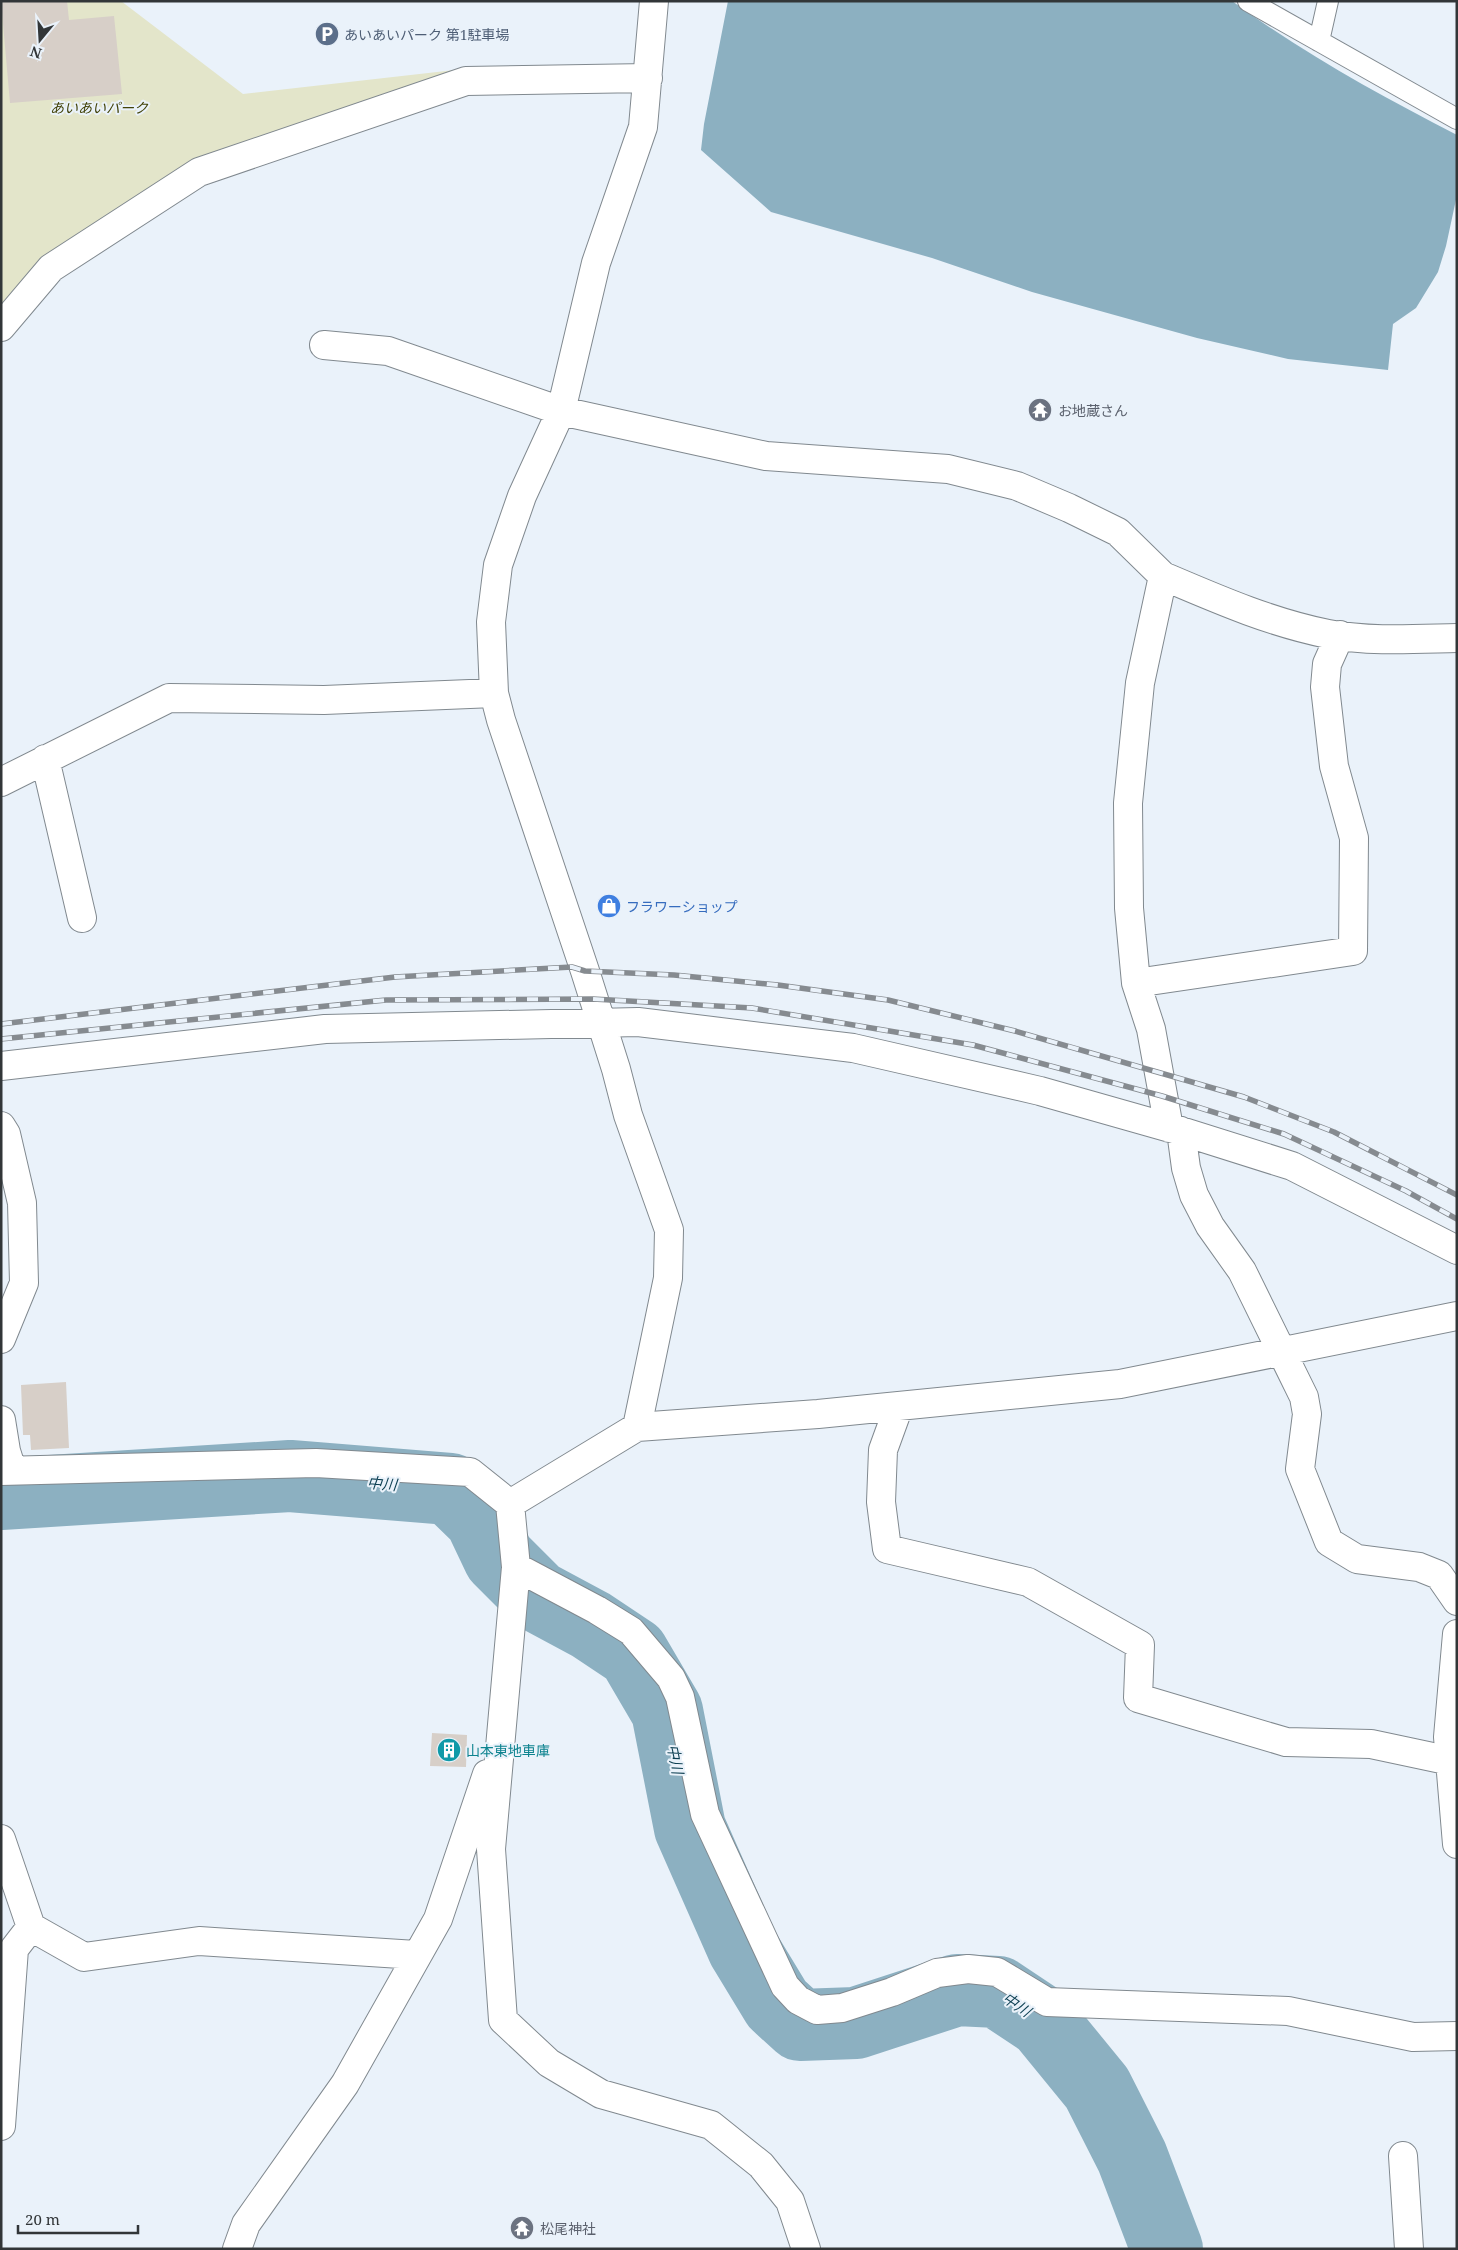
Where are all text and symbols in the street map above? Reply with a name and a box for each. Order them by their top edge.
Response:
north arrow [15,15,65,65]
parking icon: あいあいパーク 第1駐車場 [314,21,340,47]
place label: あいあいパーク 第1駐車場 [344,25,509,44]
text: N [28,42,44,64]
park label: あいあいパーク [50,98,149,117]
temple icon: お地蔵さん [1027,397,1053,423]
place label: お地蔵さん [1058,401,1128,420]
shop icon: フラワーショップ [596,893,622,919]
place label: フラワーショップ [626,897,738,916]
water label: 中川 [366,1472,400,1494]
building icon: 山本東地車庫 [436,1737,462,1763]
place label: 山本東地車庫 [466,1741,550,1760]
water label: 中川 [663,1742,689,1778]
water label: 中川 [999,1987,1037,2022]
scale bar [18,2202,138,2234]
text: 20 m [25,2209,60,2229]
temple icon: 松尾神社 [509,2215,535,2241]
place label: 松尾神社 [540,2219,596,2238]

